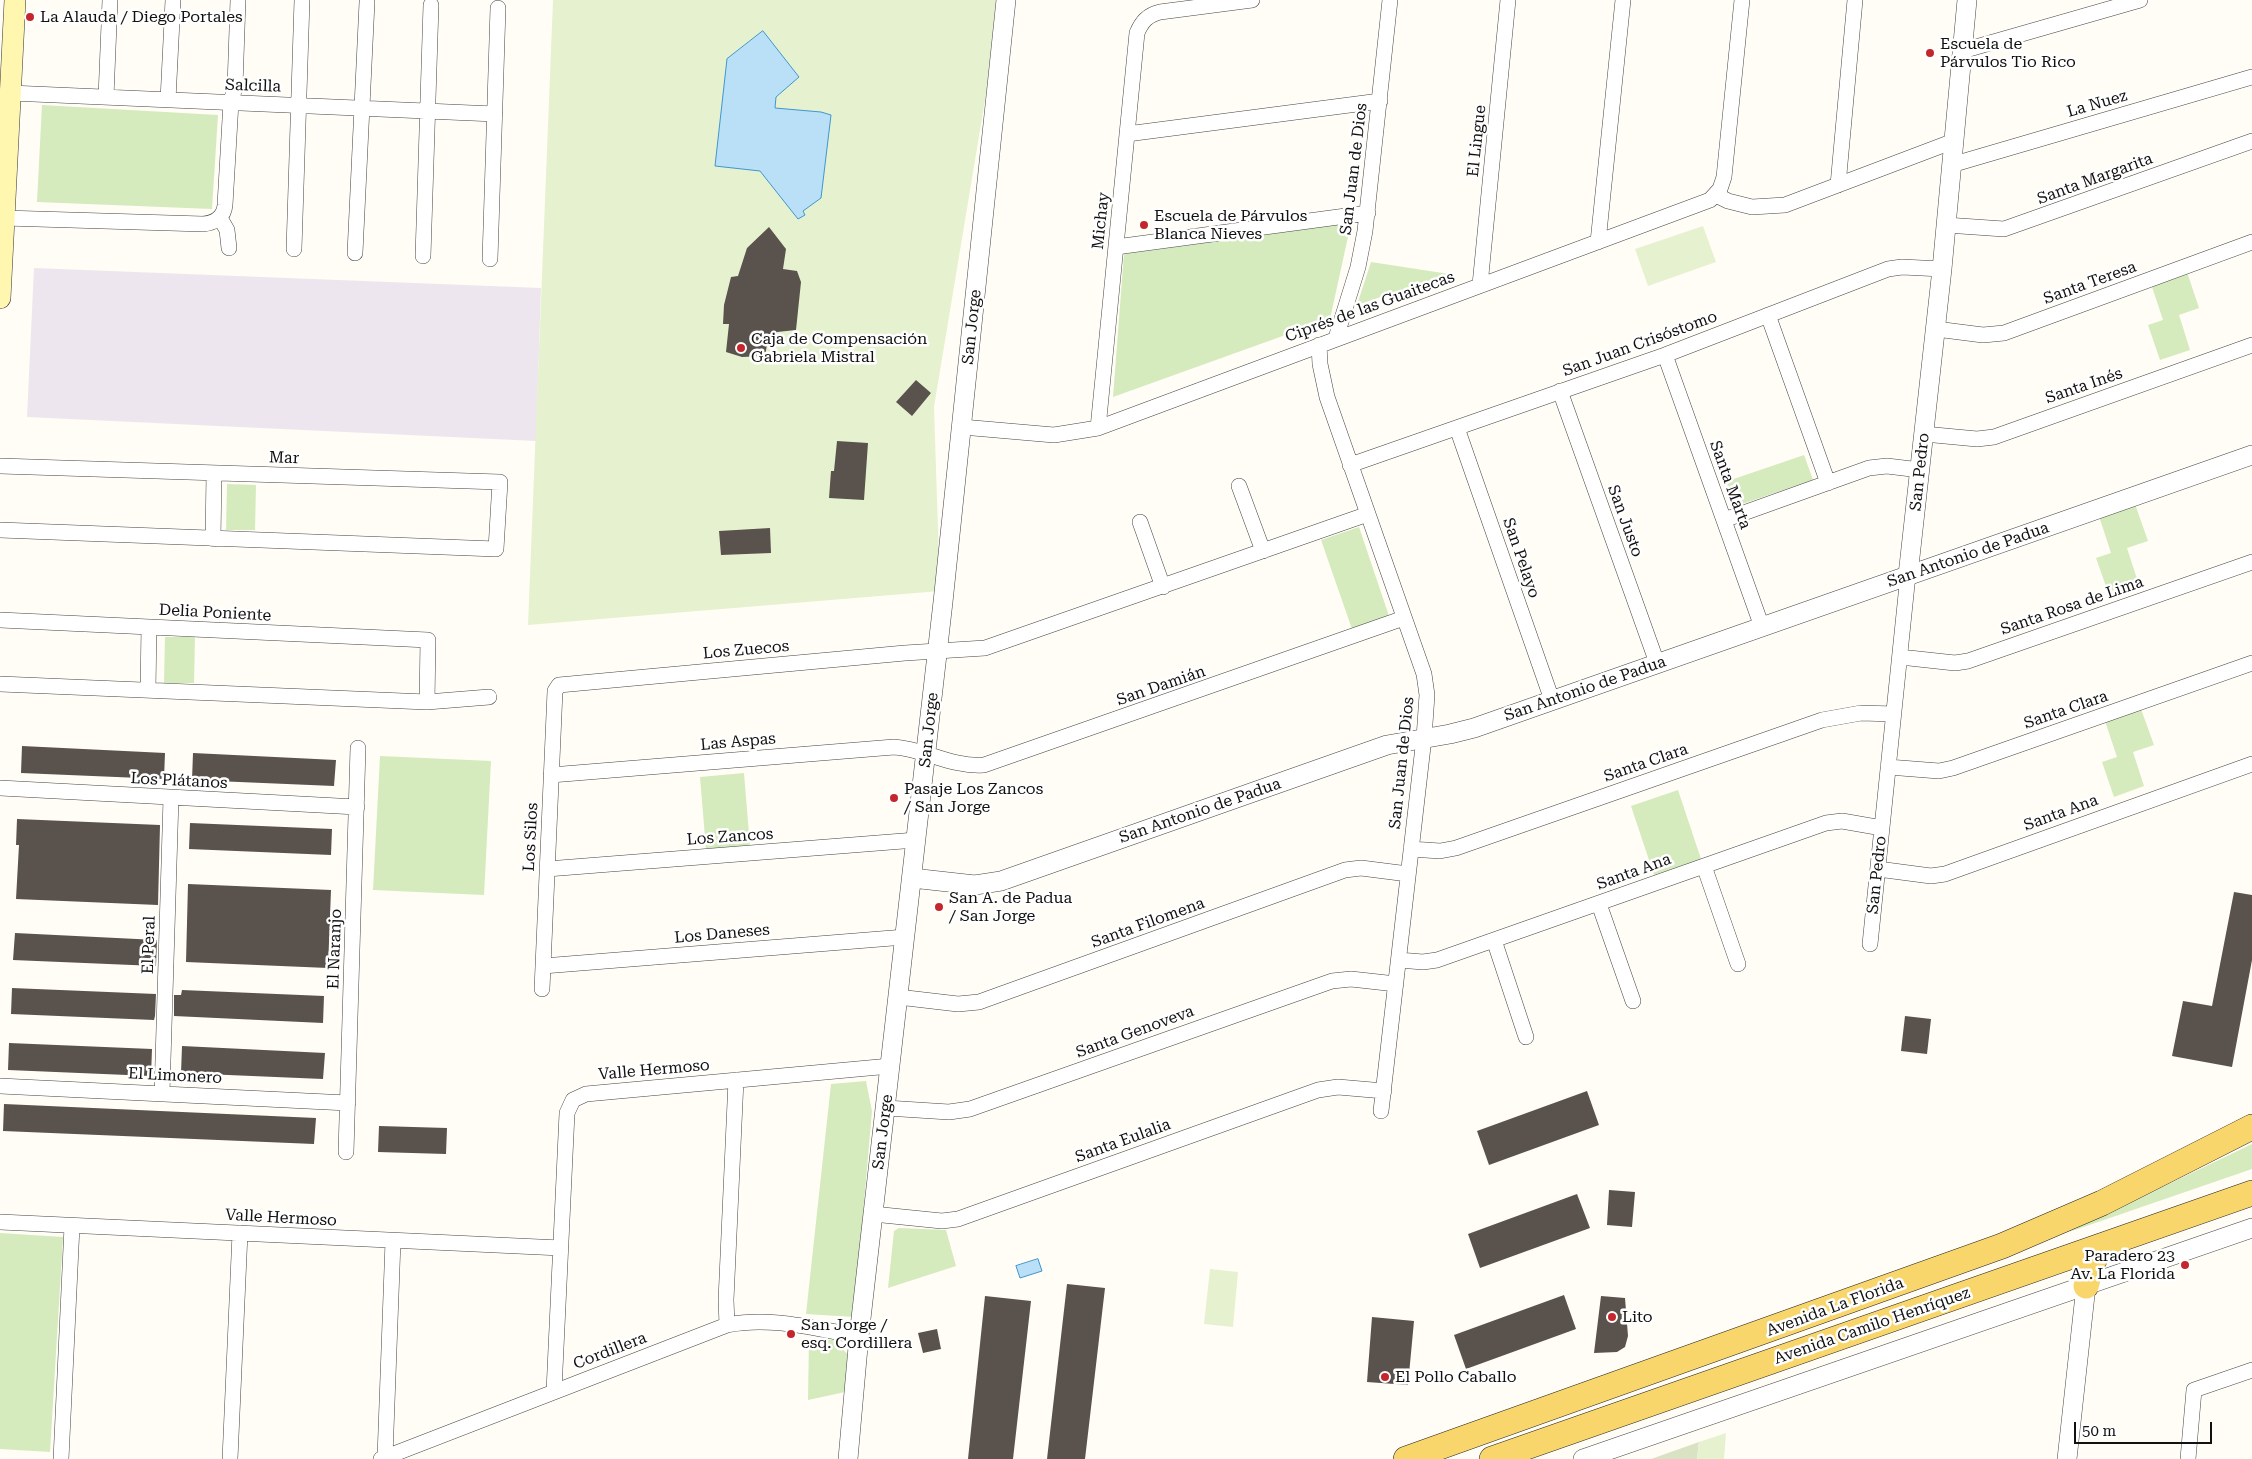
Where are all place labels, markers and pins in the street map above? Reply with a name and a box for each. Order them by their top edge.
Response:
place label: La Alauda / Diego Portales [40,7,243,27]
marker: La Alauda / Diego Portales [24,11,36,23]
place label: Escuela de Párvulos Tio Rico [1940,34,2076,72]
marker: Escuela de Párvulos Tio Rico [1924,47,1936,59]
place label: Escuela de Párvulos Blanca Nieves [1154,206,1307,244]
marker: Escuela de Párvulos Blanca Nieves [1138,219,1150,231]
place label: Caja de Compensación Gabriela Mistral [751,329,927,367]
marker: Caja de Compensación Gabriela Mistral [735,342,747,354]
place label: Pasaje Los Zancos / San Jorge [904,779,1043,817]
marker: Pasaje Los Zancos / San Jorge [888,792,900,804]
place label: San A. de Padua / San Jorge [949,888,1072,926]
marker: San A. de Padua / San Jorge [933,901,945,913]
place label: Paradero 23 Av. La Florida [2070,1246,2175,1284]
marker: Paradero 23 Av. La Florida [2179,1259,2191,1271]
place label: Lito [1622,1307,1653,1327]
marker: Lito [1606,1311,1618,1323]
place label: San Jorge / esq. Cordillera [801,1315,912,1353]
marker: San Jorge / esq. Cordillera [785,1328,797,1340]
place label: El Pollo Caballo [1395,1367,1516,1387]
marker: El Pollo Caballo [1379,1371,1391,1383]

